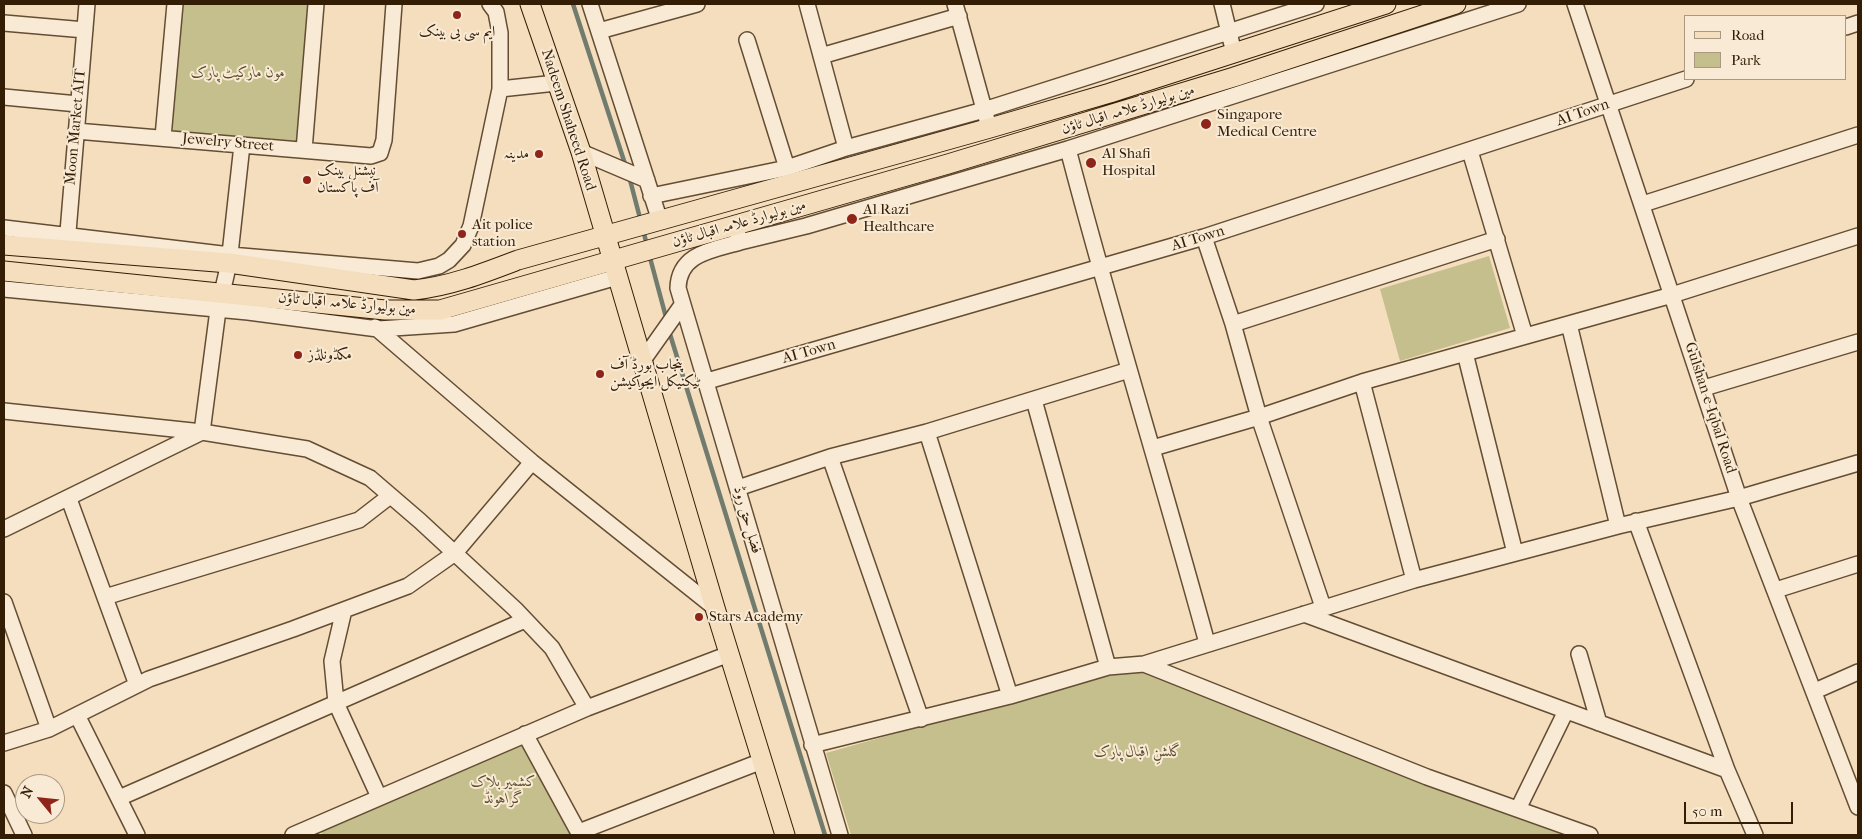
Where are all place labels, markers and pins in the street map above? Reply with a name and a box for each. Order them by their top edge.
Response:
marker: ایم سی بی بینک [451,9,463,21]
place label: ایم سی بی بینک [419,23,495,41]
place label: Singapore Medical Centre [1217,106,1317,141]
marker: Singapore Medical Centre [1199,117,1213,131]
place label: مدینہ [503,145,529,163]
place label: Al Shafi Hospital [1102,145,1156,180]
marker: مدینہ [533,148,545,160]
marker: Al Shafi Hospital [1084,156,1098,170]
place label: نیشنل بینک آف پاکستان [317,162,379,197]
marker: نیشنل بینک آف پاکستان [301,174,313,186]
place label: Al Razi Healthcare [863,201,934,236]
marker: Al Razi Healthcare [845,212,859,226]
place label: Ait police station [472,216,533,251]
marker: Ait police station [456,228,468,240]
place label: مکڈونلڈز [308,346,352,364]
marker: مکڈونلڈز [292,349,304,361]
place label: پنجاب بورڈ آف ٹیکنیکل ایجوکیشن [610,356,701,391]
marker: پنجاب بورڈ آف ٹیکنیکل ایجوکیشن [594,368,606,380]
place label: Stars Academy [709,608,803,626]
marker: Stars Academy [693,611,705,623]

